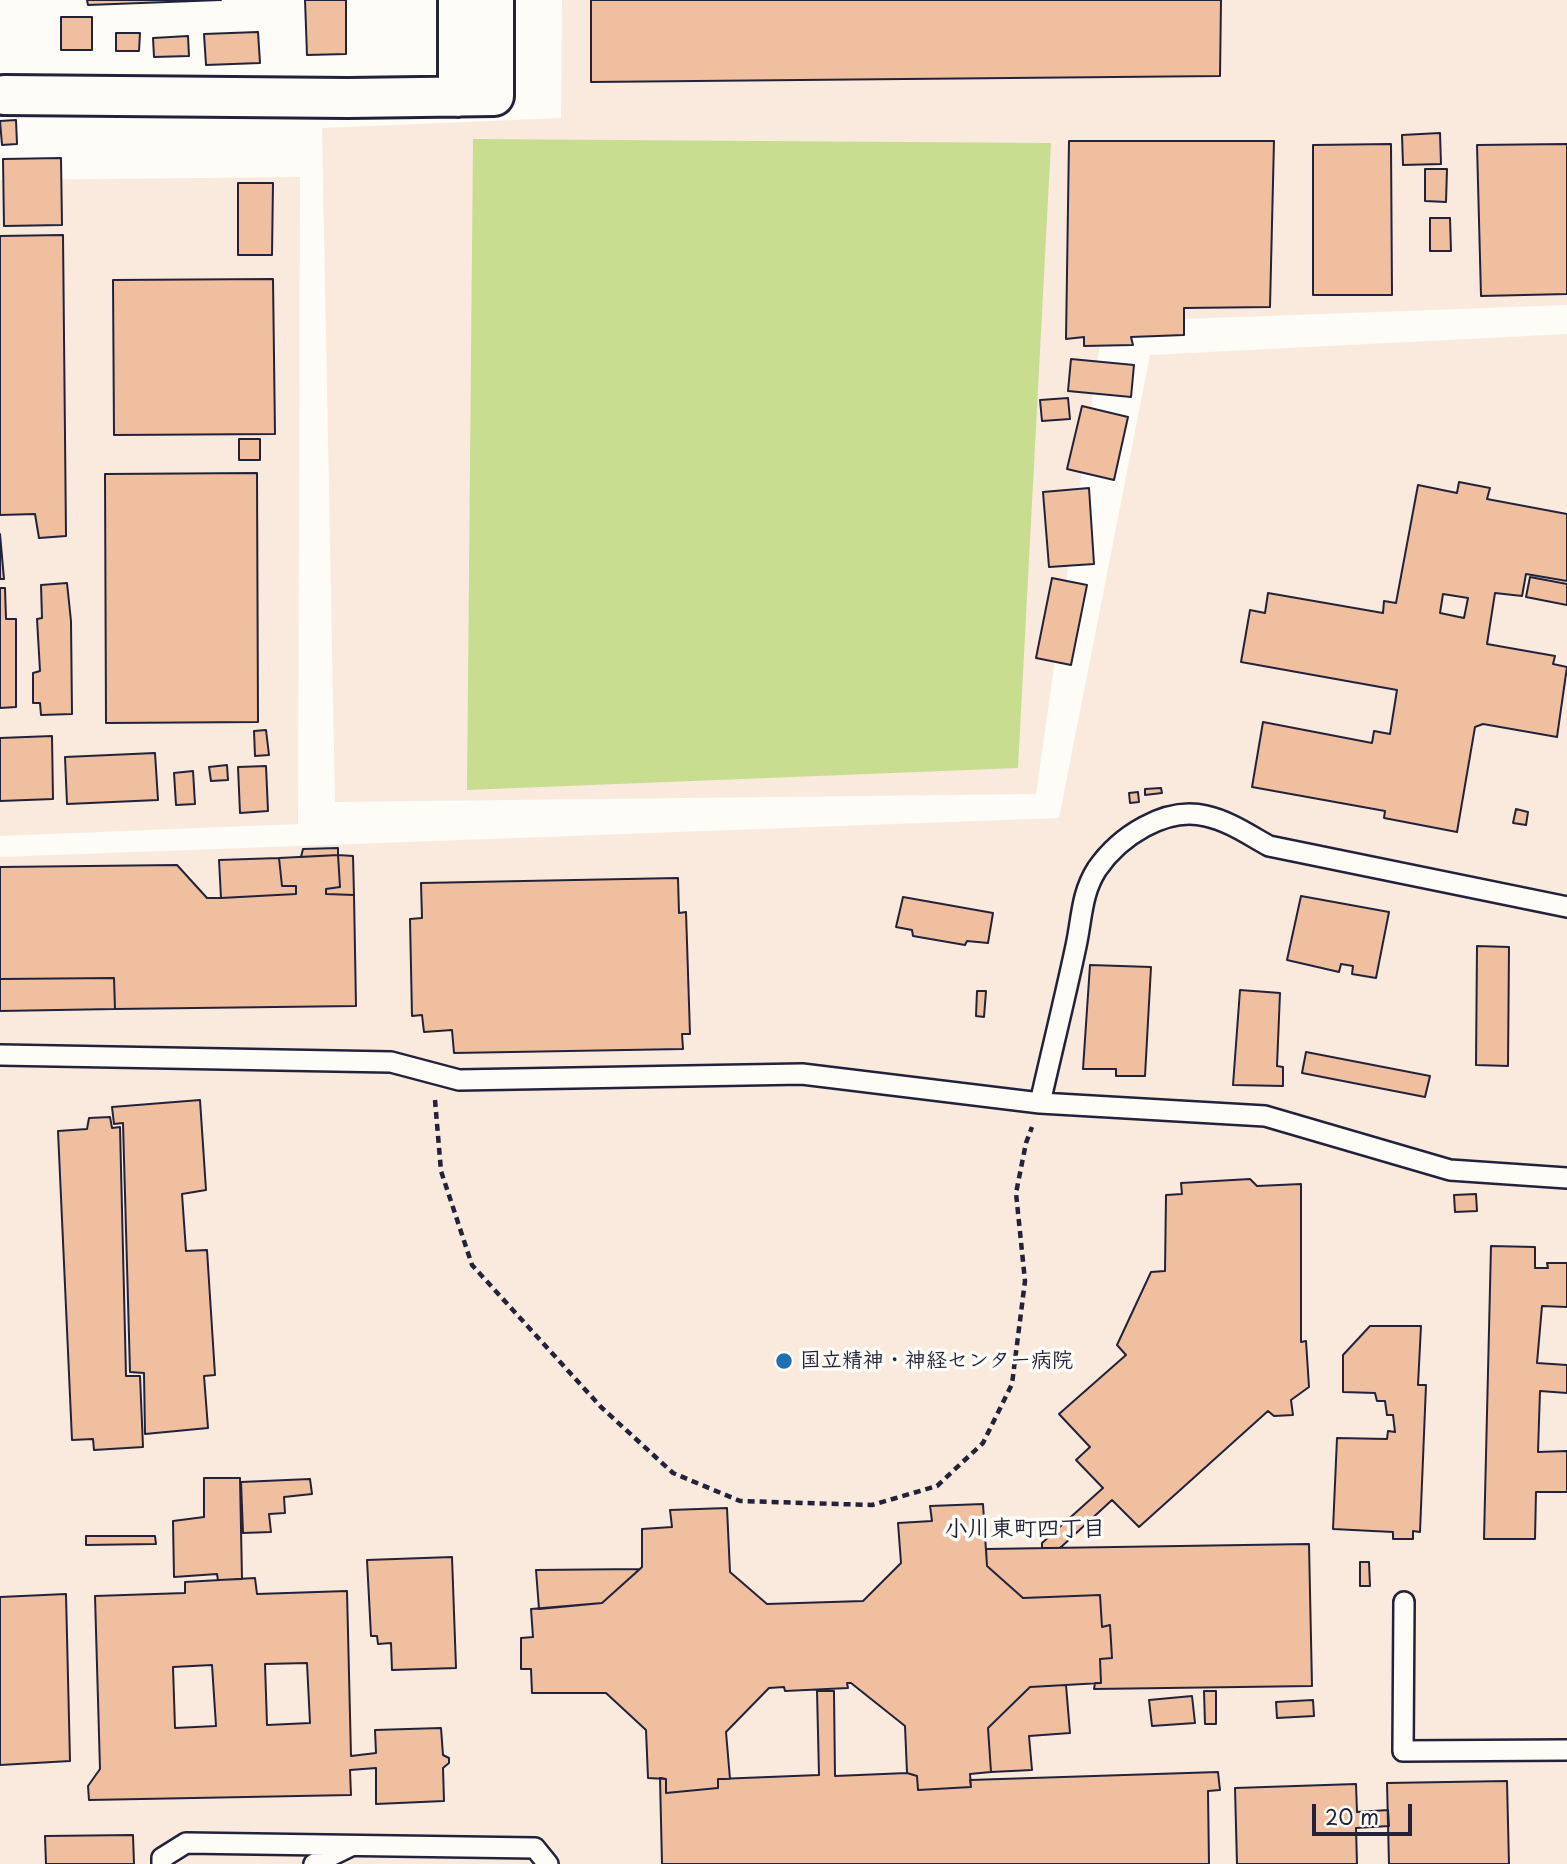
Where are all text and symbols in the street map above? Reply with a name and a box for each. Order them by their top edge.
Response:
place label: 国立精神・神経センター病院 [800,1348,1073,1374]
marker: 国立精神・神経センター病院 [774,1351,794,1371]
district label: 小川東町四丁目 [945,1516,1105,1544]
scale bar [1315,1790,1415,1834]
text: 20 m [1325,1800,1379,1832]

